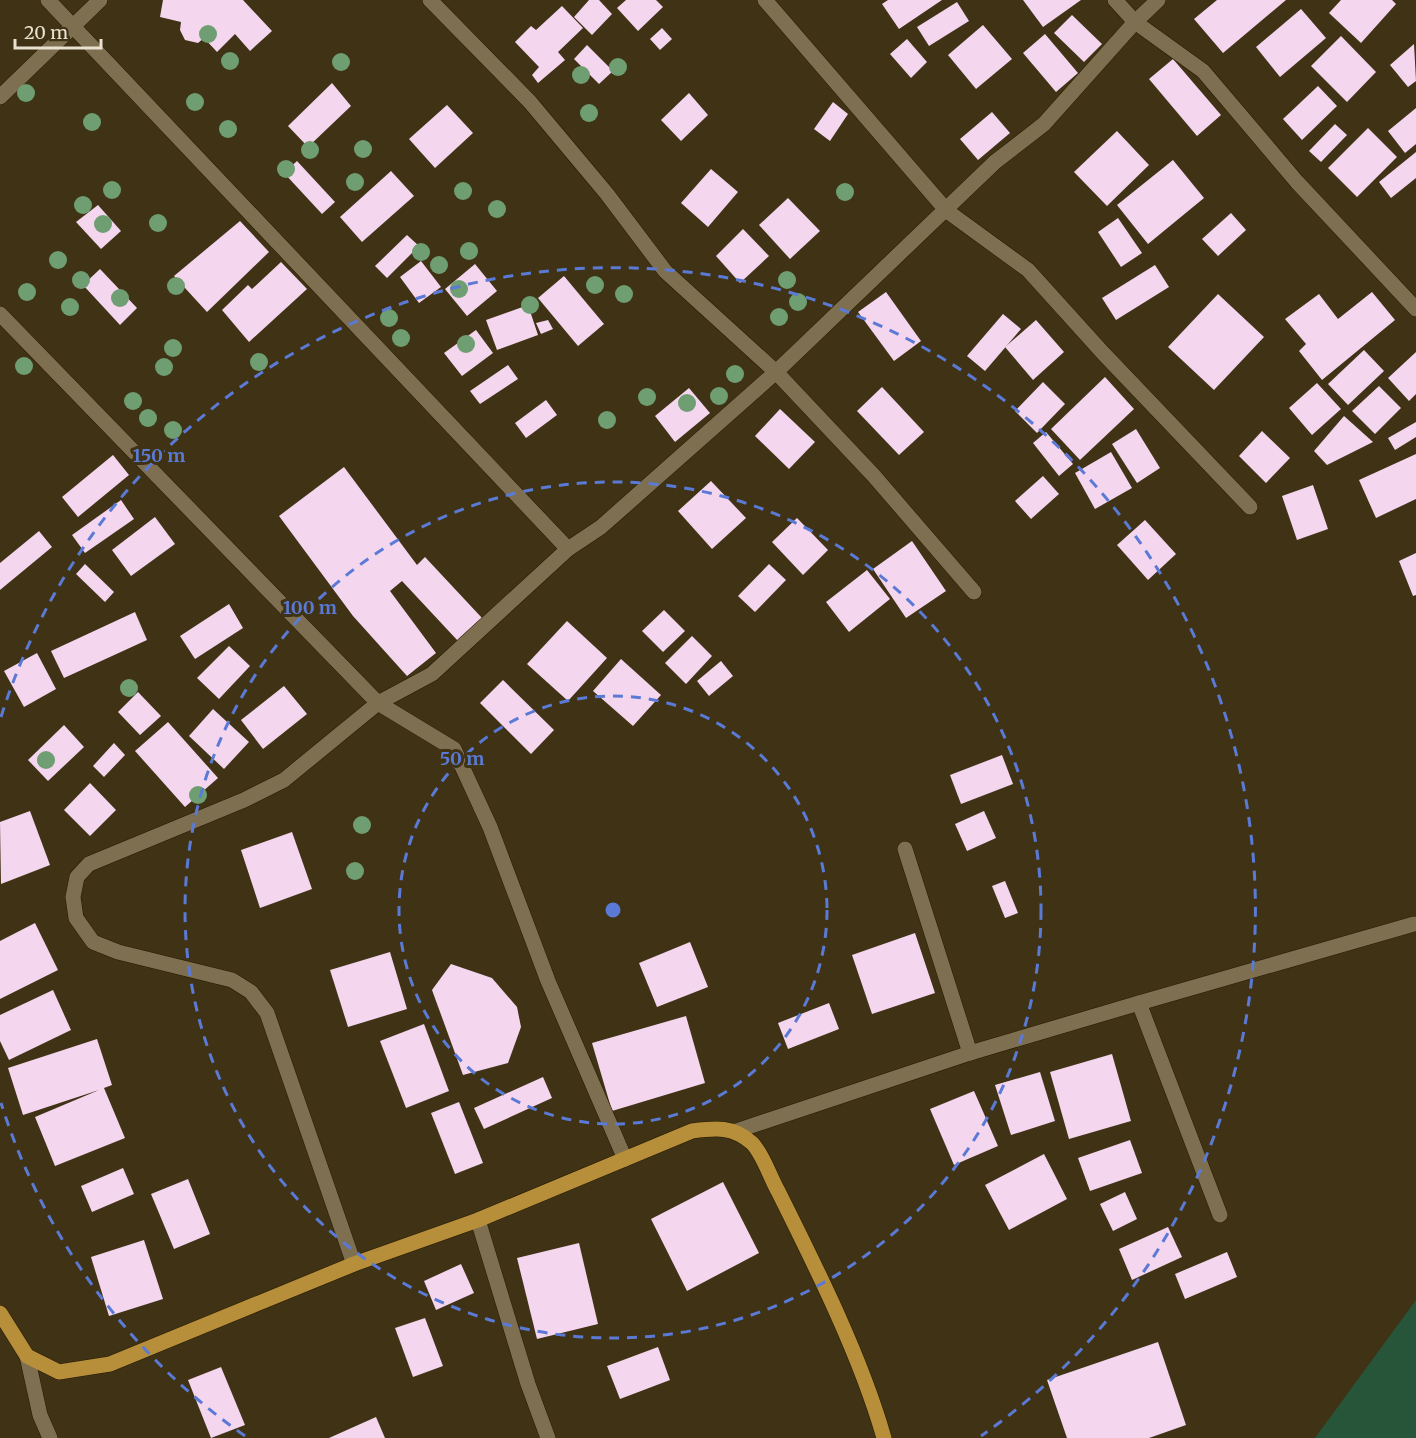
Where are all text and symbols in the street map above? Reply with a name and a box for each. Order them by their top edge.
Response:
scale bar [15,12,100,50]
text: 20 m [24,21,68,44]
text: 150 m [133,444,185,467]
text: 100 m [283,596,337,619]
text: 50 m [440,747,484,770]
centre of rings [603,900,623,920]

